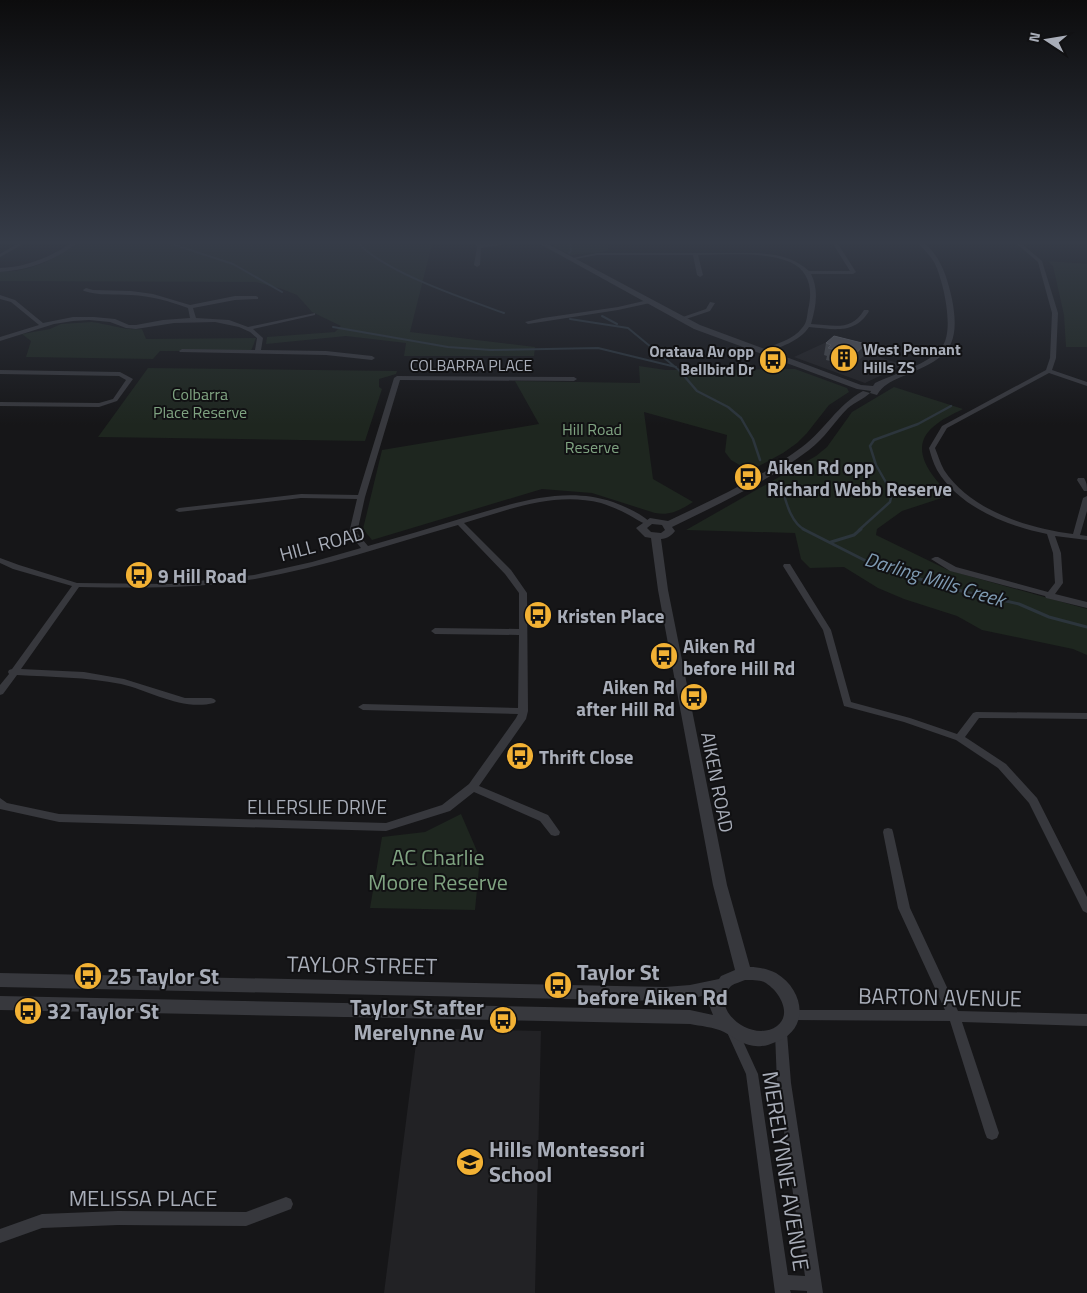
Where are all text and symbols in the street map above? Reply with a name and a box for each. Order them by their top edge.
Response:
north arrow [1022,15,1072,65]
text: N [1023,30,1045,44]
place label: West Pennant Hills ZS [863,337,961,379]
place label: Oratava Av opp Bellbird Dr [649,339,754,381]
building icon: West Pennant Hills ZS [829,343,859,373]
bus stop icon: Oratava Av opp Bellbird Dr [758,345,788,375]
street label: COLBARRA PLACE [410,353,532,377]
park label: Colbarra Place Reserve [153,382,247,424]
park label: Hill Road Reserve [562,417,622,459]
place label: Aiken Rd opp Richard Webb Reserve [767,452,952,503]
bus stop icon: Aiken Rd opp Richard Webb Reserve [733,462,763,492]
street label: HILL ROAD [276,518,368,568]
water label: Darling Mills Creek [861,543,1011,616]
bus stop icon: 9 Hill Road [124,560,154,590]
place label: 9 Hill Road [158,561,247,590]
bus stop icon: Kristen Place [523,600,553,630]
place label: Kristen Place [557,601,665,630]
place label: Aiken Rd before Hill Rd [683,631,795,682]
bus stop icon: Aiken Rd before Hill Rd [649,641,679,671]
place label: Aiken Rd after Hill Rd [576,672,675,723]
bus stop icon: Aiken Rd after Hill Rd [679,682,709,712]
street label: AIKEN ROAD [694,729,742,835]
bus stop icon: Thrift Close [505,741,535,771]
place label: Thrift Close [539,742,634,771]
street label: ELLERSLIE DRIVE [247,792,387,821]
park label: AC Charlie Moore Reserve [368,840,508,899]
street label: TAYLOR STREET [287,947,438,983]
place label: Taylor St before Aiken Rd [577,955,728,1014]
place label: 25 Taylor St [107,959,219,993]
bus stop icon: 25 Taylor St [73,961,103,991]
bus stop icon: Taylor St before Aiken Rd [543,970,573,1000]
street label: BARTON AVENUE [858,979,1022,1015]
place label: Taylor St after Merelynne Av [350,990,484,1049]
place label: 32 Taylor St [47,994,159,1028]
bus stop icon: 32 Taylor St [13,996,43,1026]
bus stop icon: Taylor St after Merelynne Av [488,1005,518,1035]
street label: MERELYNNE AVENUE [753,1068,819,1274]
place label: Hills Montessori School [489,1132,645,1191]
school or university icon: Hills Montessori School [455,1147,485,1177]
street label: MELISSA PLACE [69,1181,217,1215]

